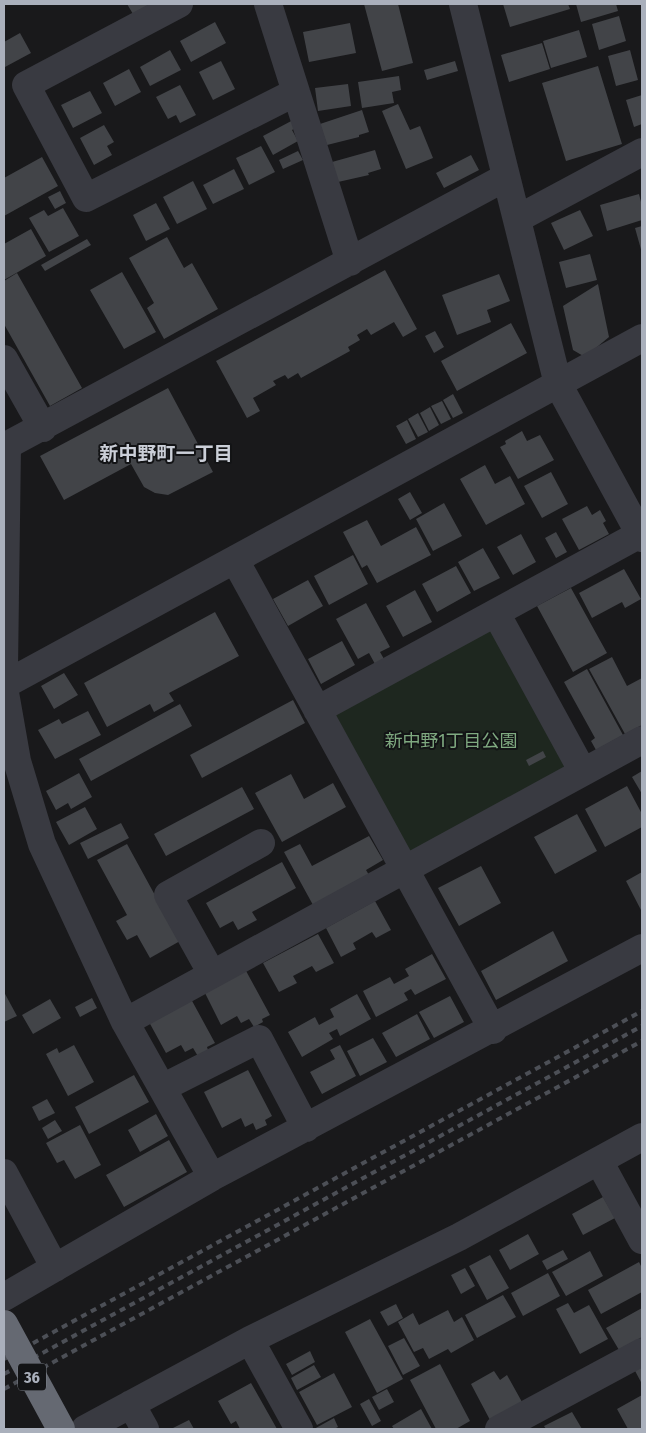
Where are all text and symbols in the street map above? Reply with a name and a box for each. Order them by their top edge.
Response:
district label: 新中野町一丁目 [99,442,233,465]
park label: 新中野1丁目公園 [384,730,518,752]
road number: 36 [18,1364,46,1390]

